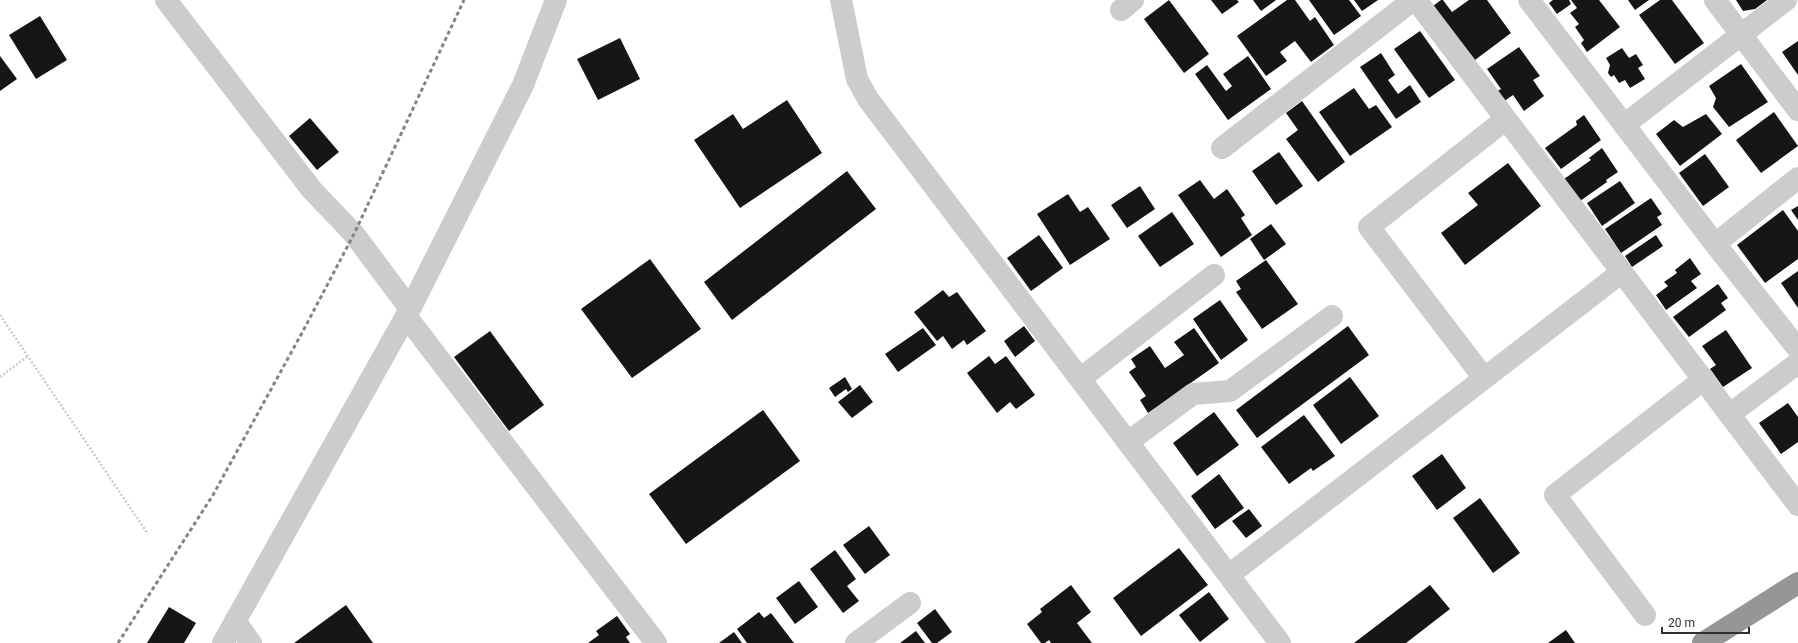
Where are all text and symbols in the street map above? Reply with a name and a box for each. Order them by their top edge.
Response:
scale bar [1662,609,1749,635]
text: 20 m [1668,616,1695,630]

